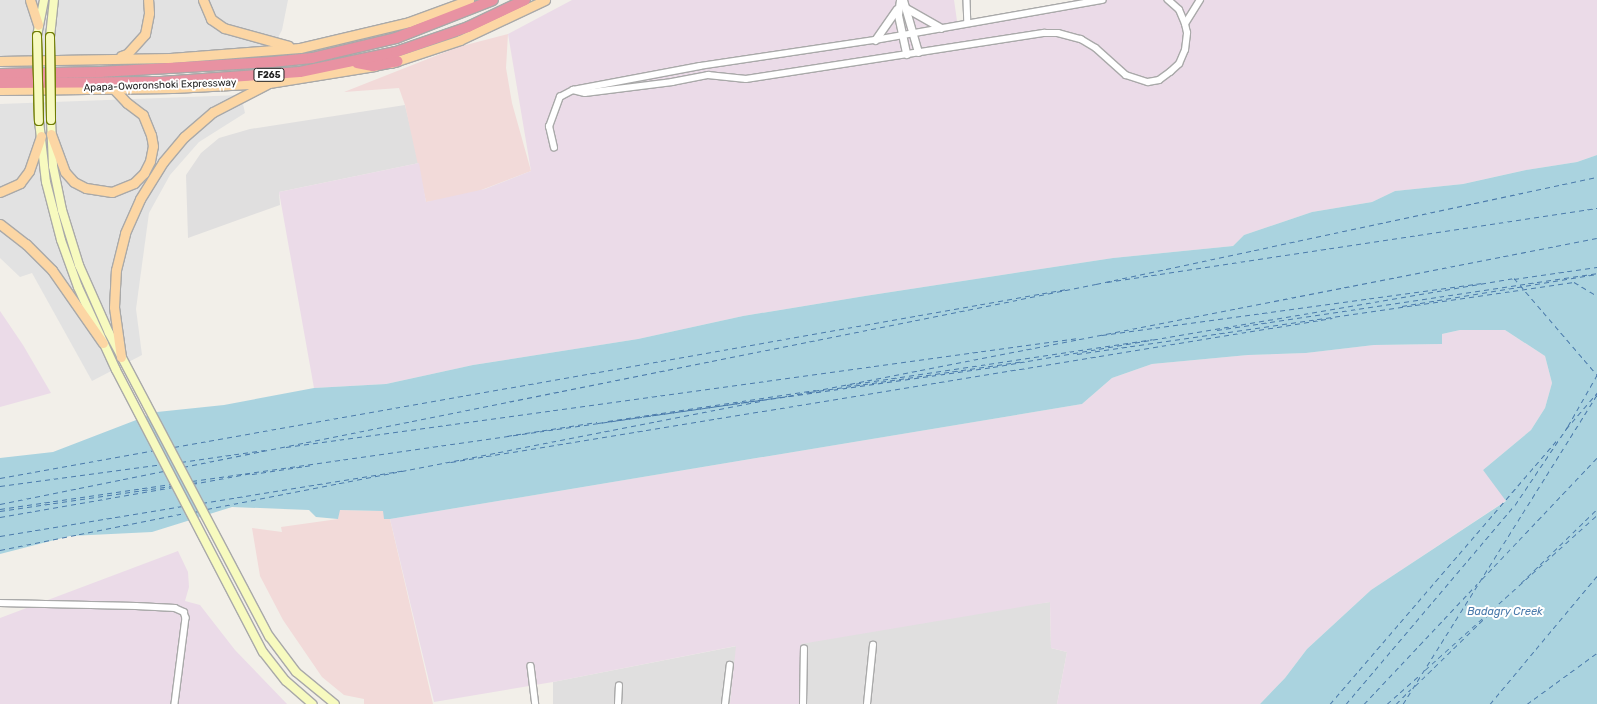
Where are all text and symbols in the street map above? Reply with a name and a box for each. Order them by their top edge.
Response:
road number: F265 [253,68,285,82]
street label: Apapa-Oworonshoki Expressway [83,77,237,95]
water label: Badagry Creek [1467,605,1543,619]

